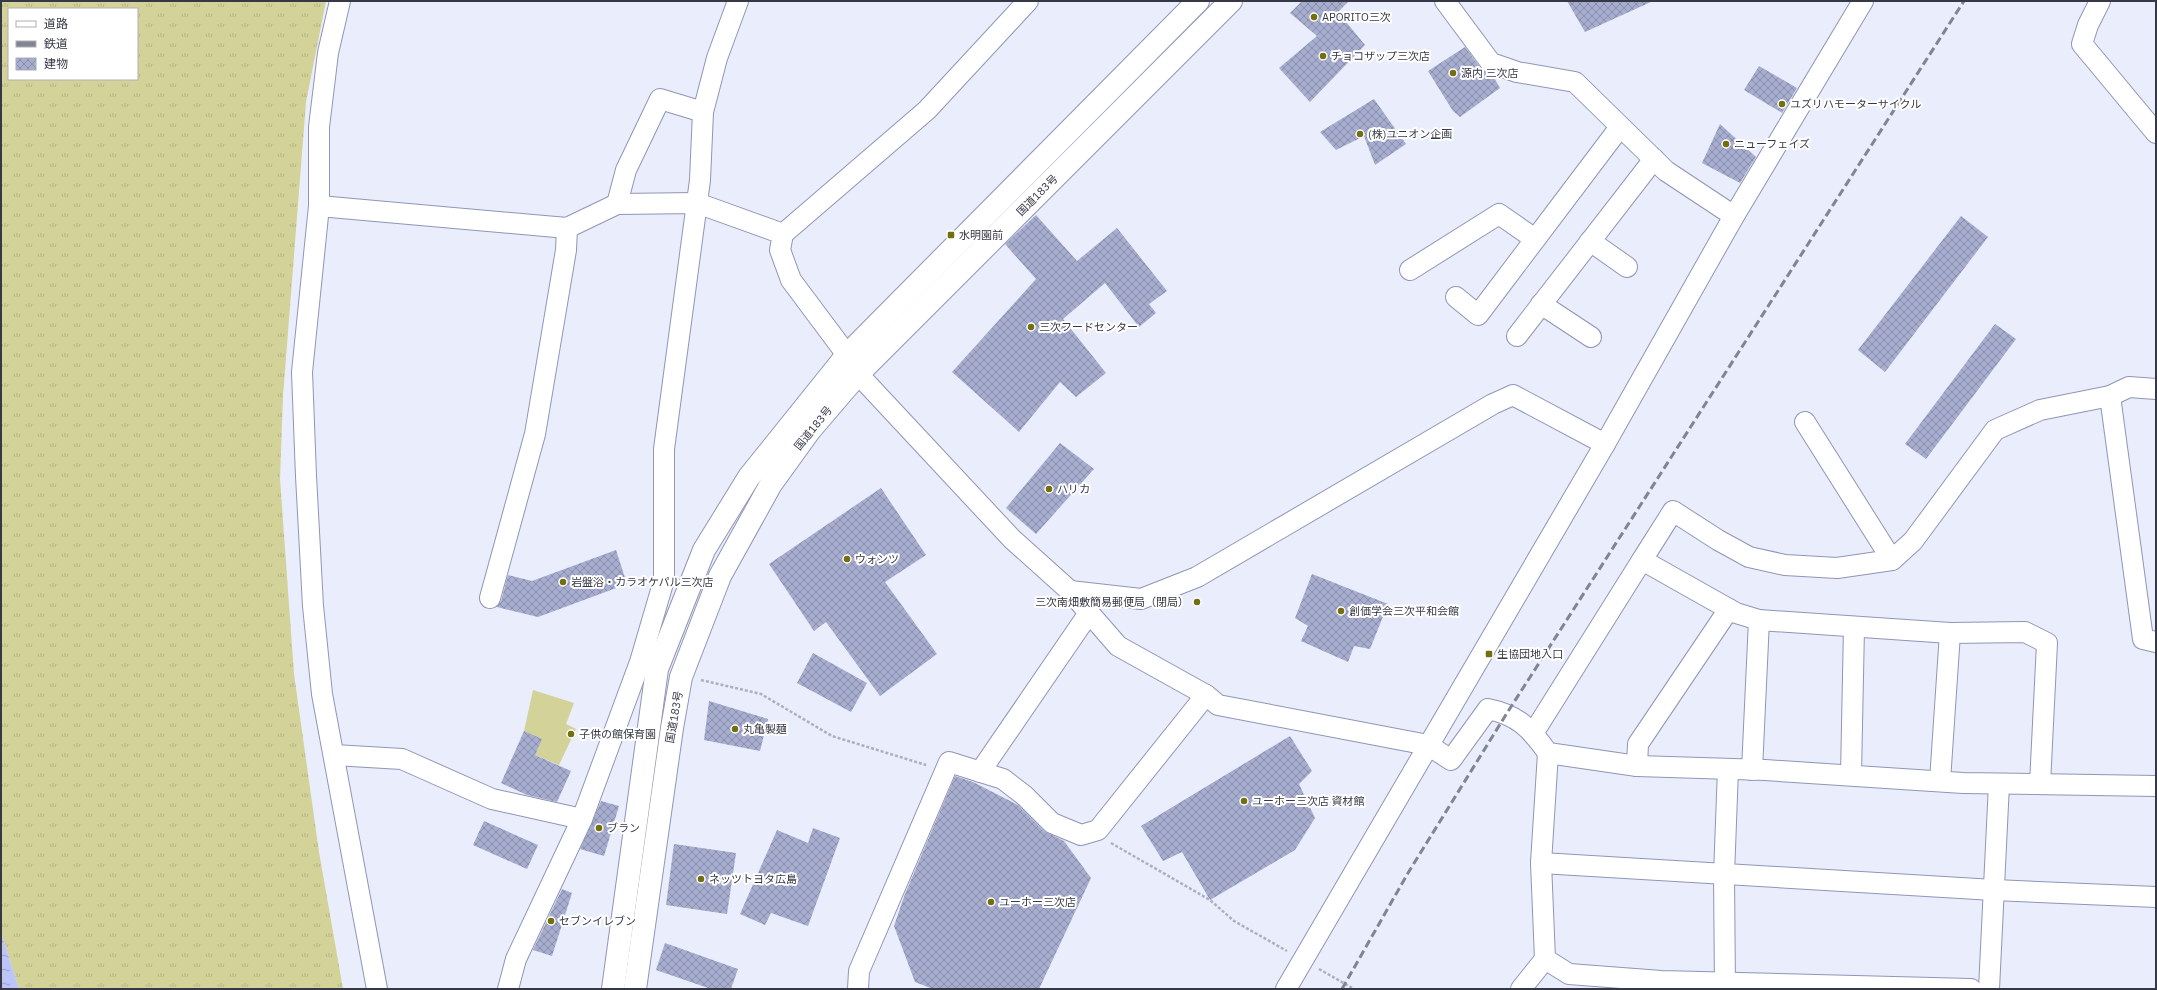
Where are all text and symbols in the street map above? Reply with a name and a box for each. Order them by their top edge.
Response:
legend [8,8,138,80]
place label: APORITO三次 [1322,10,1391,24]
marker: APORITO三次 [1309,12,1319,22]
text: 道路 [44,16,68,31]
text: 鉄道 [44,36,68,51]
place label: チョコザップ三次店 [1331,49,1430,63]
marker: チョコザップ三次店 [1318,51,1328,61]
text: 建物 [44,56,68,71]
place label: 源内 三次店 [1461,66,1519,80]
marker: 源内 三次店 [1448,68,1458,78]
place label: ユズリハモーターサイクル [1790,97,1921,111]
marker: ユズリハモーターサイクル [1777,99,1787,109]
place label: (株)ユニオン企画 [1368,127,1452,141]
marker: (株)ユニオン企画 [1355,129,1365,139]
place label: ニューフェイズ [1734,137,1810,151]
marker: ニューフェイズ [1721,139,1731,149]
street label: 国道183号 [1013,171,1061,219]
place label: 水明園前 [959,228,1003,242]
marker: 水明園前 [946,230,956,240]
place label: 三次フードセンター [1039,320,1138,334]
marker: 三次フードセンター [1026,322,1036,332]
street label: 国道183号 [791,403,835,453]
place label: ハリカ [1057,482,1090,496]
marker: ハリカ [1044,484,1054,494]
place label: ウォンツ [855,552,899,566]
marker: ウォンツ [842,554,852,564]
place label: 岩盤浴・カラオケパル三次店 [571,575,714,589]
marker: 岩盤浴・カラオケパル三次店 [558,577,568,587]
place label: 三次南畑敷簡易郵便局（閉局） [1035,595,1189,609]
marker: 三次南畑敷簡易郵便局（閉局） [1192,597,1202,607]
place label: 創価学会三次平和会館 [1349,604,1459,618]
marker: 創価学会三次平和会館 [1336,606,1346,616]
place label: 生協団地入口 [1497,647,1563,661]
marker: 生協団地入口 [1484,649,1494,659]
street label: 国道183号 [663,690,685,744]
place label: 丸亀製麺 [743,722,787,736]
marker: 丸亀製麺 [730,724,740,734]
place label: 子供の館保育園 [579,727,656,741]
marker: 子供の館保育園 [566,729,576,739]
place label: ユーホー三次店 資材館 [1252,794,1365,808]
marker: ユーホー三次店 資材館 [1239,796,1249,806]
place label: ブラン [607,821,640,835]
marker: ブラン [594,823,604,833]
place label: ネッツトヨタ広島 [709,872,797,886]
marker: ネッツトヨタ広島 [696,874,706,884]
place label: ユーホー三次店 [999,895,1076,909]
marker: ユーホー三次店 [986,897,996,907]
place label: セブンイレブン [559,914,636,928]
marker: セブンイレブン [546,916,556,926]

